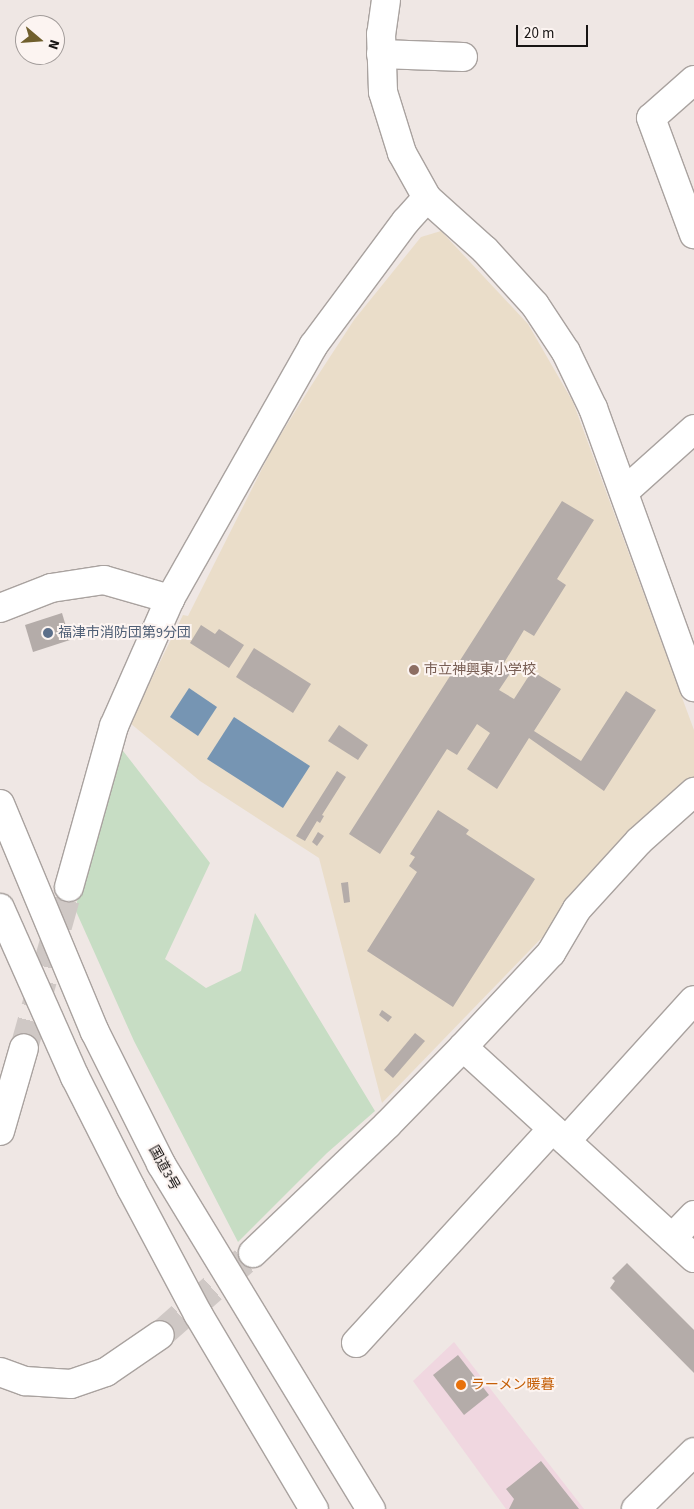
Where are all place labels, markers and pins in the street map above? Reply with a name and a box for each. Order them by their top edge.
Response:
place label: 福津市消防団第9分団 [58,625,191,641]
marker: 福津市消防団第9分団 [42,627,54,639]
place label: 市立神興東小学校 [424,662,536,678]
marker: 市立神興東小学校 [408,664,420,676]
place label: ラーメン暖暮 [471,1377,555,1393]
marker: ラーメン暖暮 [455,1379,467,1391]

